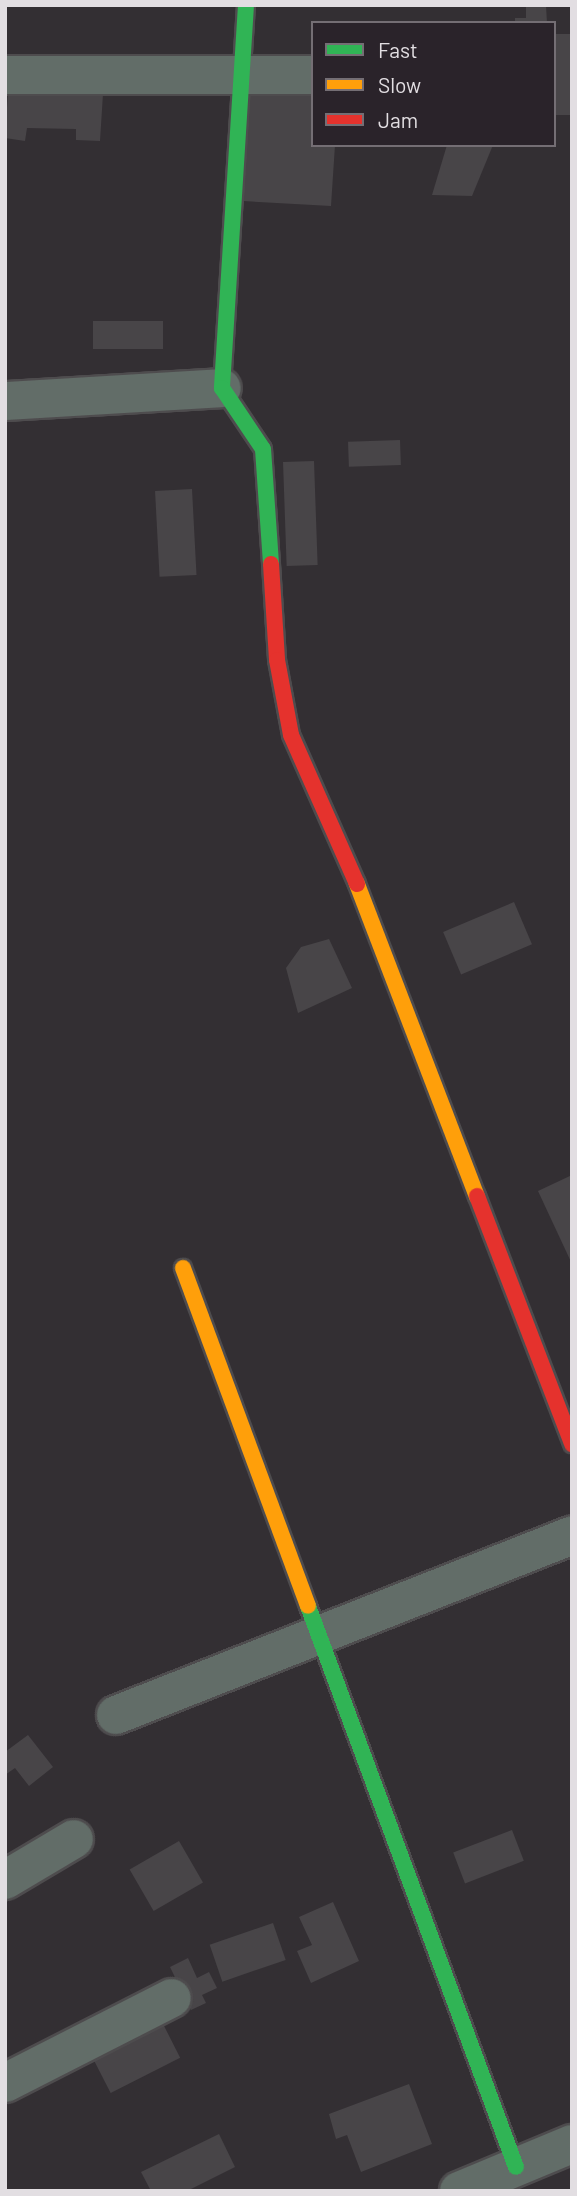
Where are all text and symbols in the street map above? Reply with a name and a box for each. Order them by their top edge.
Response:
legend [311,21,556,147]
text: Fast [378,37,418,62]
text: Slow [378,72,421,97]
text: Jam [378,107,418,132]

